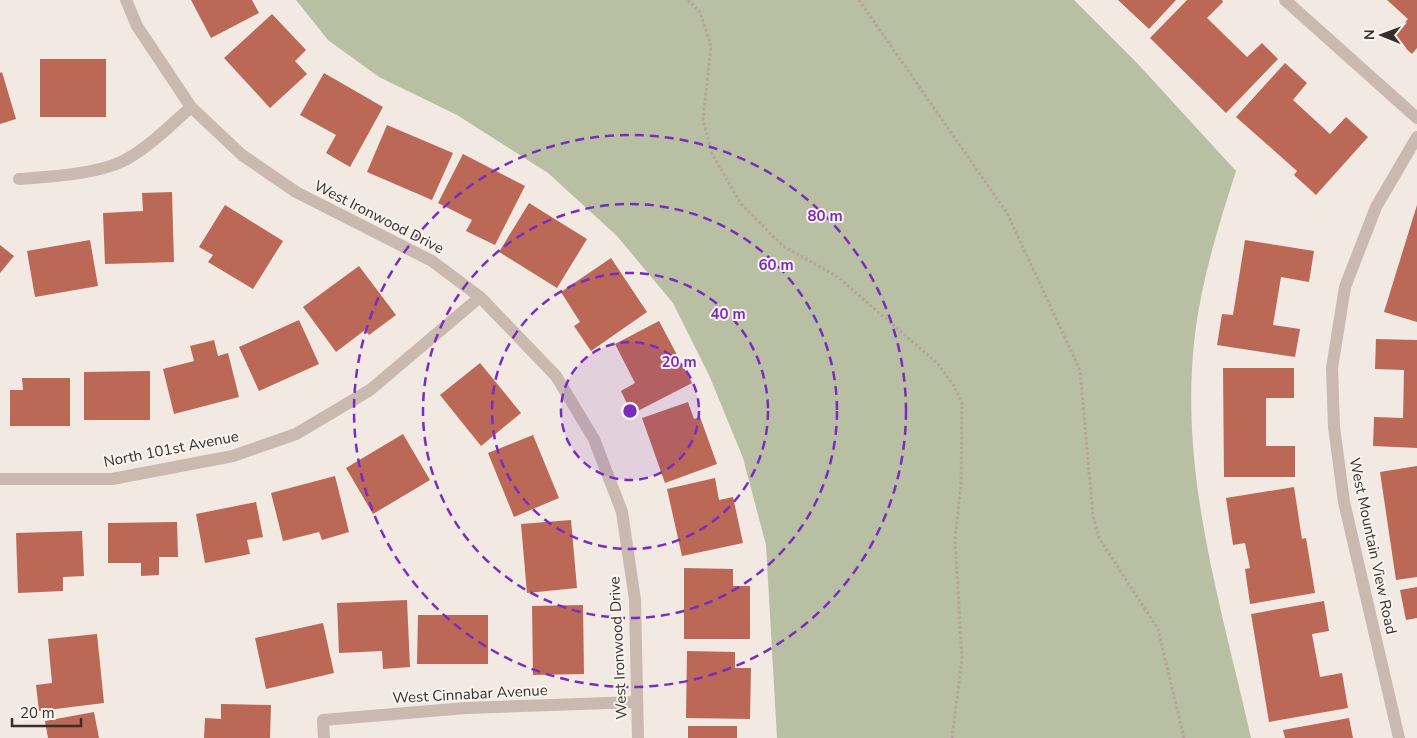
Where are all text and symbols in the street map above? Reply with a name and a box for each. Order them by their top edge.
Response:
north arrow [1357,10,1407,60]
text: N [1360,29,1379,40]
street label: West Ironwood Drive [311,176,447,258]
text: 80 m [807,206,843,226]
text: 60 m [758,255,794,275]
text: 40 m [710,304,746,324]
text: 20 m [661,352,697,372]
centre of rings [621,402,639,420]
street label: North 101st Avenue [102,426,240,472]
street label: West Mountain View Road [1344,456,1402,636]
street label: West Ironwood Drive [604,576,632,720]
street label: West Cinnabar Avenue [392,680,548,708]
scale bar [12,696,81,728]
text: 20 m [20,703,55,723]

